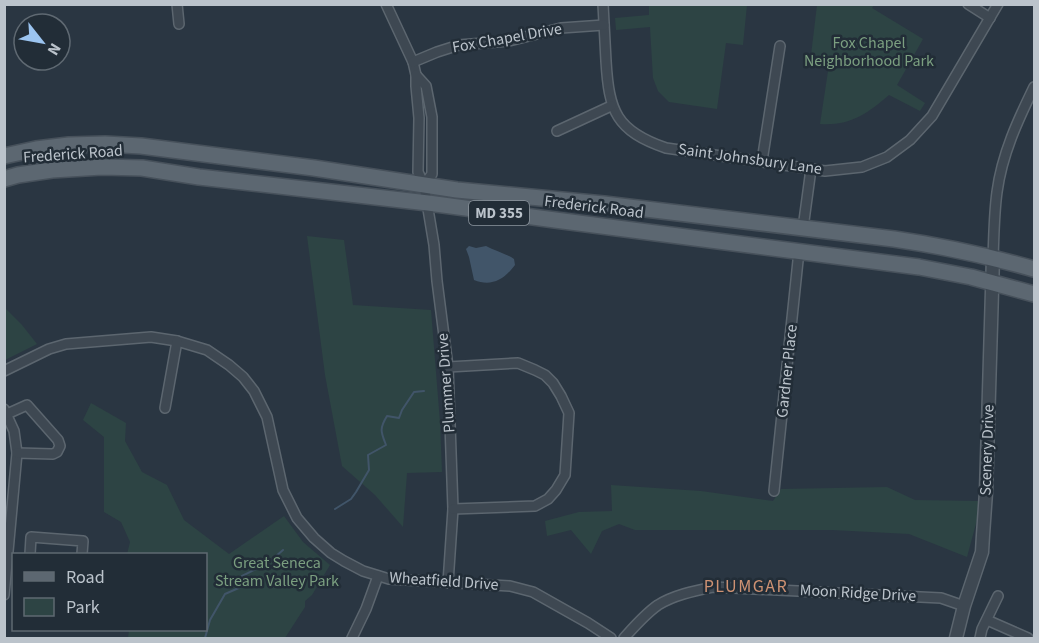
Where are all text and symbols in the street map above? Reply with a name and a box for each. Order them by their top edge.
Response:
north arrow [12,12,72,72]
street label: Fox Chapel Drive [450,18,564,58]
park label: Fox Chapel Neighborhood Park [804,32,934,72]
text: N [42,39,66,59]
street label: Saint Johnsbury Lane [677,138,823,180]
street label: Frederick Road [22,140,124,168]
street label: Frederick Road [543,190,645,224]
road number: MD 355 [469,201,529,225]
street label: Gardner Place [771,323,803,419]
street label: Plummer Drive [432,332,460,434]
street label: Scenery Drive [974,404,1000,496]
park label: Great Seneca Stream Valley Park [215,552,339,592]
legend [12,553,207,631]
text: Road [66,565,105,590]
street label: Wheatfield Drive [389,566,499,596]
district label: PLUMGAR [704,574,788,599]
street label: Moon Ridge Drive [799,579,917,607]
text: Park [66,595,100,620]

